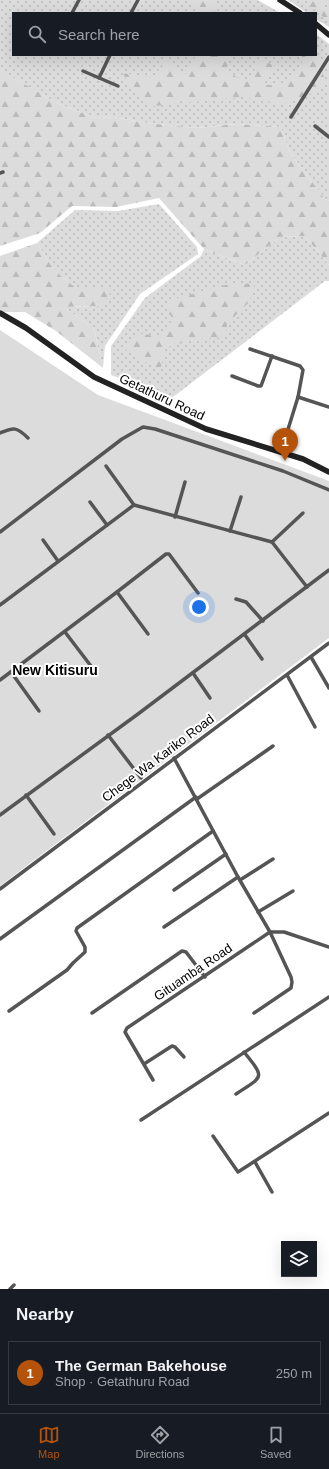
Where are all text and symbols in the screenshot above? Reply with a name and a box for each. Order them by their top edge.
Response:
search box [12,12,317,56]
icon: search [26,23,48,45]
text: Search here [58,26,140,43]
street label: Getathuru Road [117,371,207,423]
pin: 1 [272,428,298,461]
your location [189,597,209,617]
district label: New Kitisuru [12,662,98,678]
street label: Chege Wa Kariko Road [99,711,217,805]
street label: Gituamba Road [151,940,235,1004]
map controls [281,1241,317,1277]
button: layers [281,1241,317,1277]
text: Nearby [16,1305,74,1324]
text: The German Bakehouse [55,1357,227,1374]
text: 1 [26,1366,34,1381]
text: 250 m [276,1366,312,1381]
text: Shop · Getathuru Road [55,1374,189,1389]
tab: Map [38,1424,60,1460]
tab: Directions [135,1424,184,1460]
tab: Saved [260,1424,291,1460]

